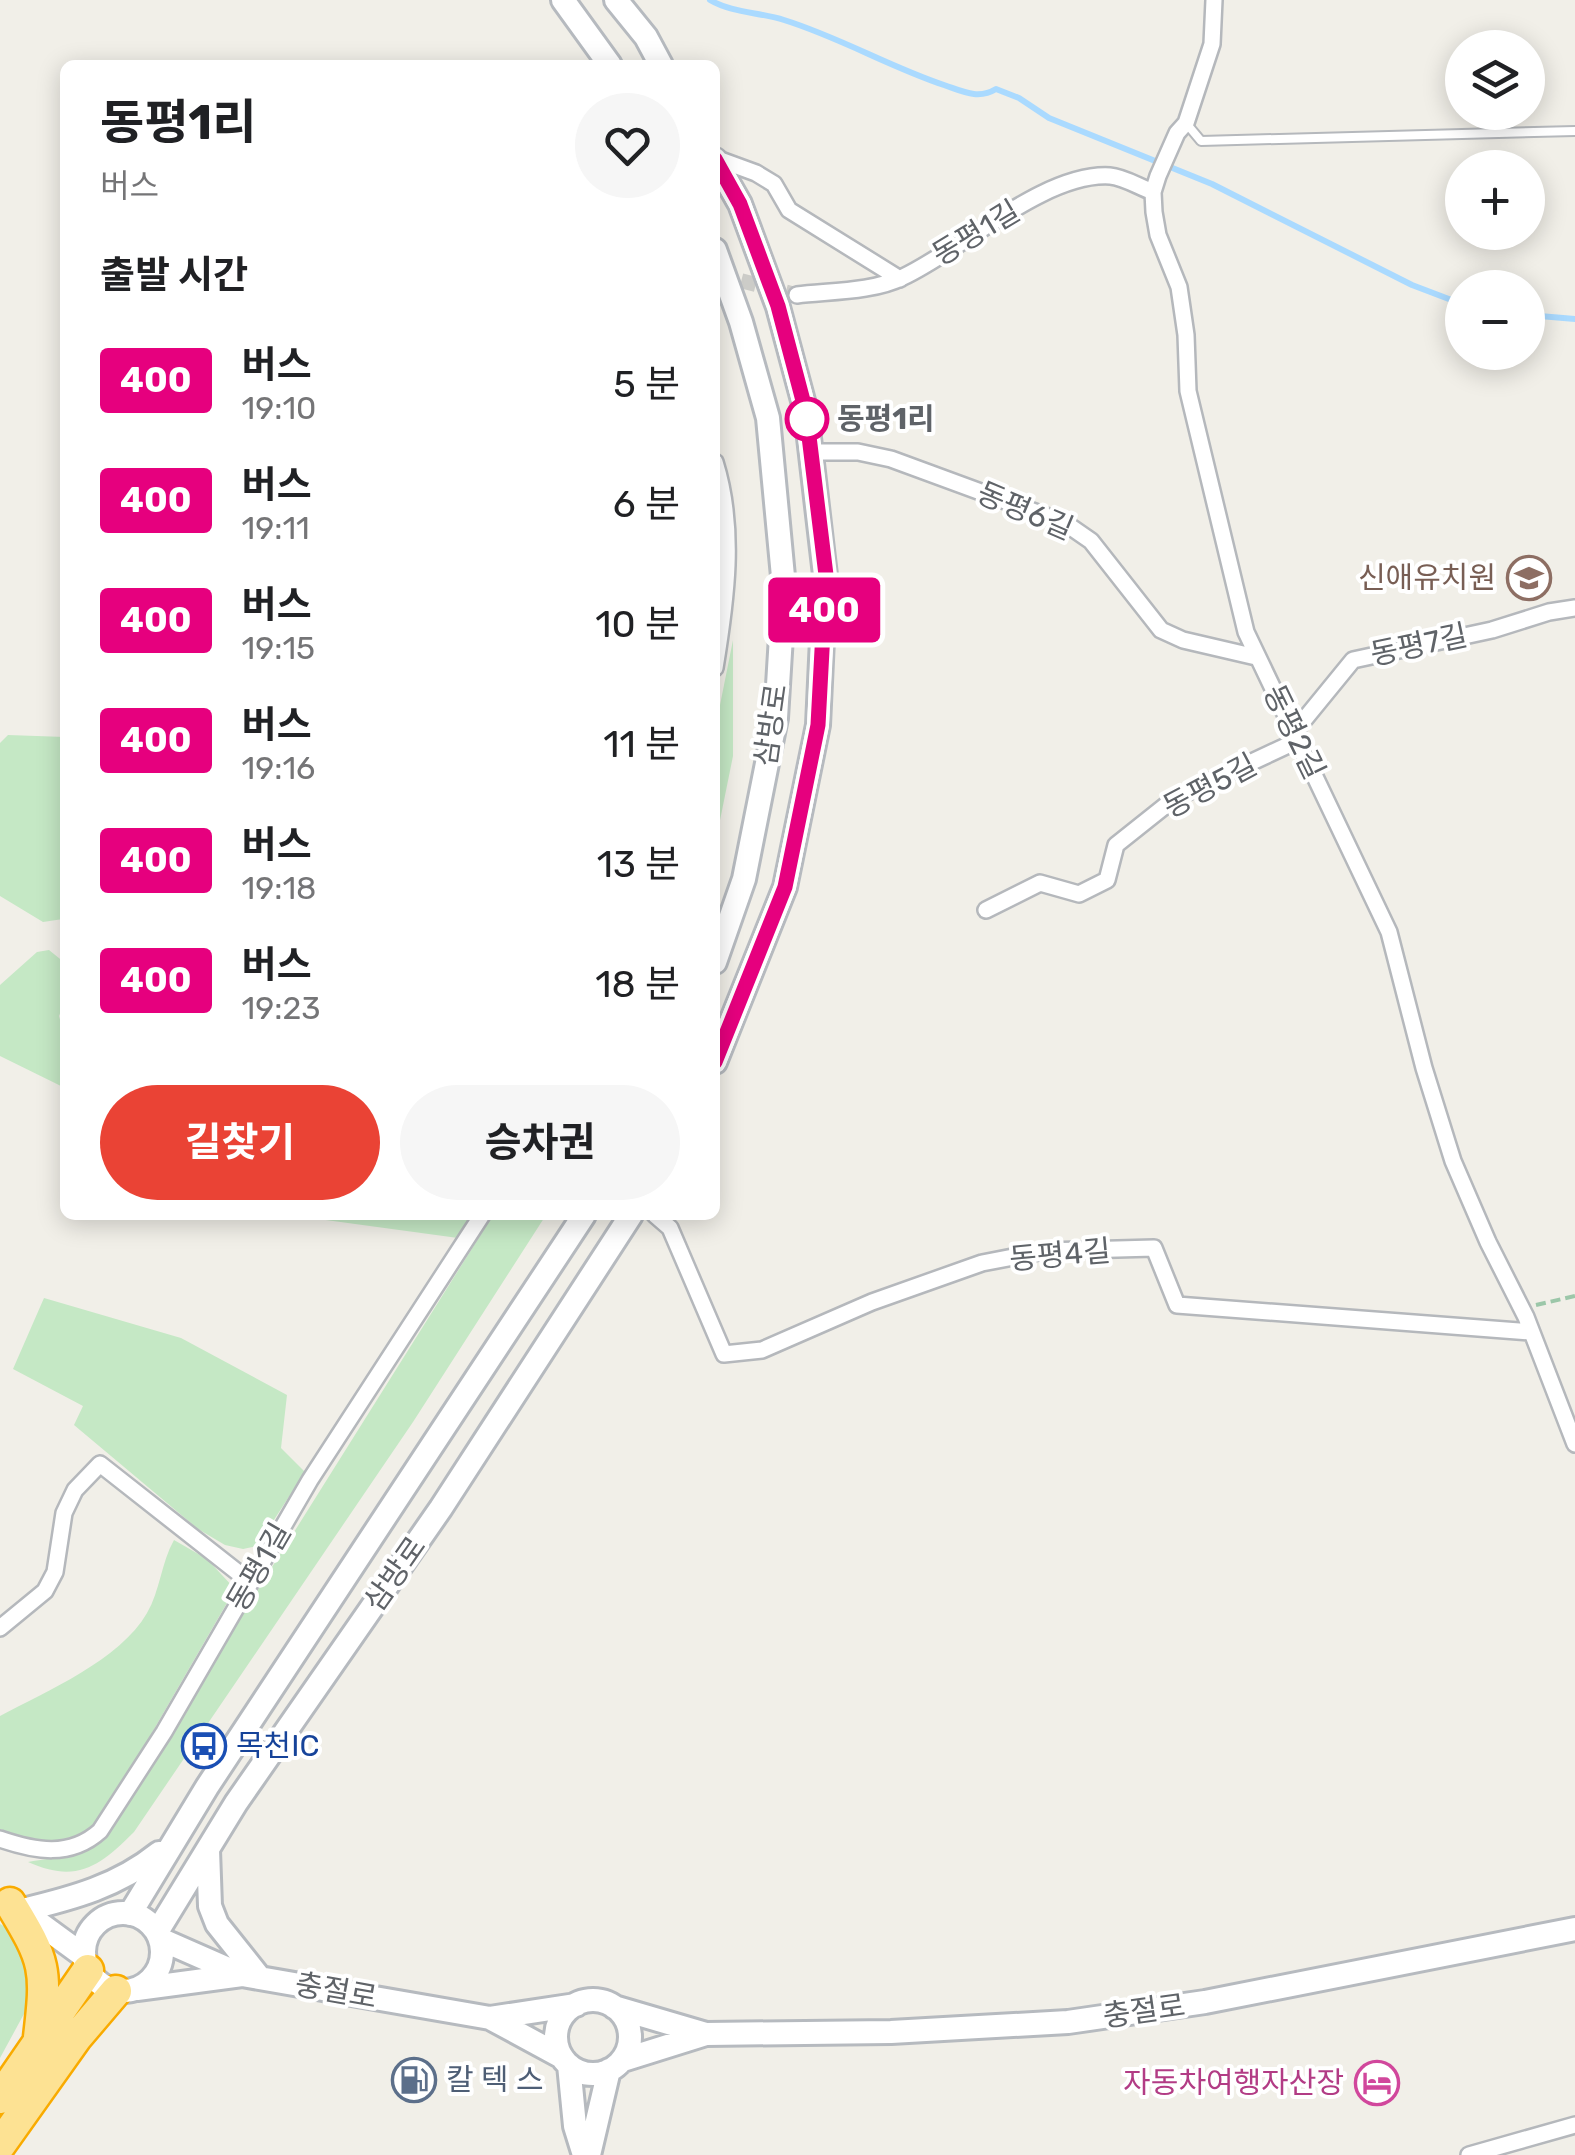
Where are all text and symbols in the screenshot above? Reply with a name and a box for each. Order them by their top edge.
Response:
map controls [1445,30,1545,370]
button: layers [1445,30,1545,130]
button: heart [575,93,680,198]
text: 동평1리 [100,94,256,151]
button: + [1445,150,1545,250]
text: 버스 [100,167,159,205]
street label: 동평1길 [926,193,1026,273]
text: 출발 시간 [100,252,248,298]
button: − [1445,270,1545,370]
text: 버스 [242,342,311,388]
text: 400 [120,359,192,401]
text: 5 분 [613,361,680,407]
text: 19:10 [242,389,316,427]
marker: 동평1리 [786,398,828,440]
place label: 동평1리 [837,401,935,437]
text: 버스 [242,462,311,508]
street label: 동평6길 [972,475,1078,547]
text: 400 [120,479,192,521]
text: 6 분 [613,481,680,527]
text: 19:11 [242,509,310,547]
school or university icon: 신애유치원 [1506,555,1552,601]
place label: 신애유치원 [1358,560,1496,596]
line badge: 400 [766,578,882,642]
text: 버스 [242,582,311,628]
text: 400 [788,589,860,631]
text: 400 [120,599,192,641]
text: 10 분 [595,601,680,647]
street label: 동평7길 [1367,617,1471,673]
text: 19:15 [242,629,315,667]
street label: 동평2길 [1256,679,1332,785]
street label: 삼방로 [747,681,795,769]
text: 버스 [242,702,311,748]
text: 400 [120,719,192,761]
text: 11 분 [603,721,680,767]
street label: 동평5길 [1157,746,1263,826]
text: 19:16 [242,749,315,787]
text: 버스 [242,822,311,868]
text: 400 [120,839,192,881]
text: 13 분 [597,841,680,887]
text: 19:18 [242,869,316,907]
text: 버스 [242,942,311,988]
text: 400 [120,959,192,1001]
text: 18 분 [595,961,680,1007]
text: 19:23 [242,989,320,1027]
button: 길찾기 [100,1085,380,1200]
button: 승차권 [400,1085,680,1200]
street label: 동평4길 [1008,1233,1112,1277]
street label: 동평1길 [220,1517,298,1617]
street label: 삼방로 [357,1530,433,1618]
bus stop icon: 목천IC [181,1723,227,1769]
place label: 목천IC [236,1728,319,1764]
street label: 충절로 [292,1966,380,2016]
street label: 충절로 [1100,1987,1188,2035]
fuel station icon: 칼 텍 스 [391,2057,437,2103]
hotel icon: 자동차여행자산장 [1354,2060,1400,2106]
place label: 칼 텍 스 [446,2062,544,2098]
place label: 자동차여행자산장 [1123,2065,1344,2101]

